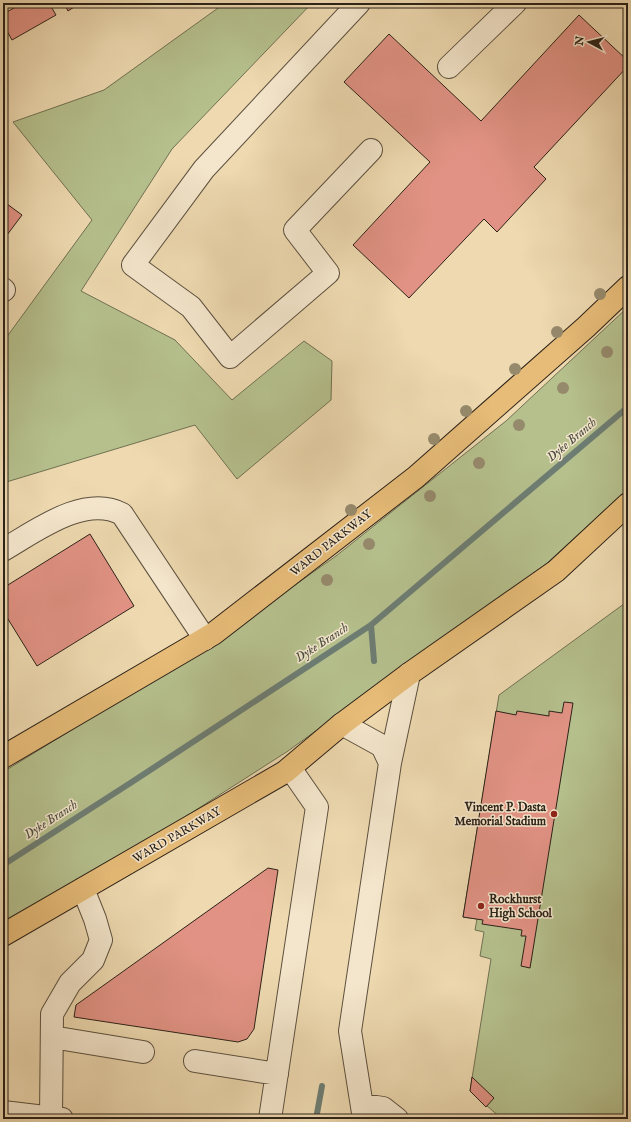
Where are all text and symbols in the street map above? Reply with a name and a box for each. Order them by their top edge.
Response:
north arrow [569,22,609,62]
text: N [572,35,588,47]
water label: Dyke Branch [544,414,601,466]
street label: WARD PARKWAY [287,506,376,580]
water label: Dyke Branch [292,619,352,666]
water label: Dyke Branch [21,796,81,843]
place label: Vincent P. Dasta Memorial Stadium [454,800,547,829]
street label: WARD PARKWAY [130,803,225,866]
marker: Vincent P. Dasta Memorial Stadium [549,809,559,819]
place label: Rockhurst High School [489,892,553,922]
marker: Rockhurst High School [476,901,486,911]

